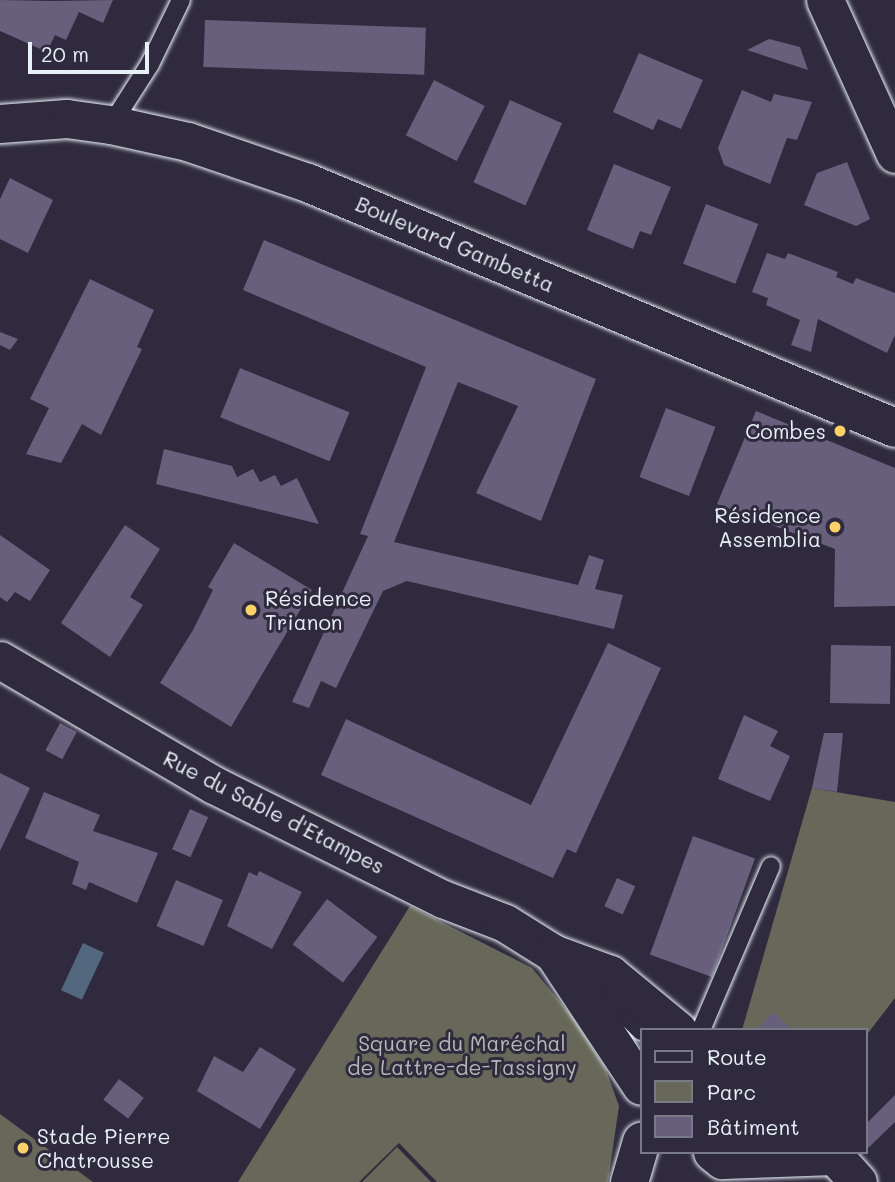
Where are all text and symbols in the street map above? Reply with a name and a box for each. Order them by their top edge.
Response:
scale bar [32,28,152,72]
text: 20 m [41,40,89,67]
street label: Boulevard Gambetta [352,191,558,297]
place label: Combes [745,418,826,444]
marker: Combes [832,423,848,439]
place label: Résidence Assemblia [714,502,821,552]
marker: Résidence Assemblia [827,519,843,535]
place label: Résidence Trianon [265,585,372,635]
marker: Résidence Trianon [243,602,259,618]
street label: Rue du Sable d'Etampes [159,745,389,879]
legend [640,1028,867,1154]
park label: Square du Maréchal de Lattre-de-Tassigny [347,1030,577,1080]
text: Route [707,1043,767,1070]
text: Parc [707,1078,756,1105]
text: Bâtiment [707,1113,799,1140]
place label: Stade Pierre Chatrousse [37,1123,171,1173]
marker: Stade Pierre Chatrousse [15,1140,31,1156]

